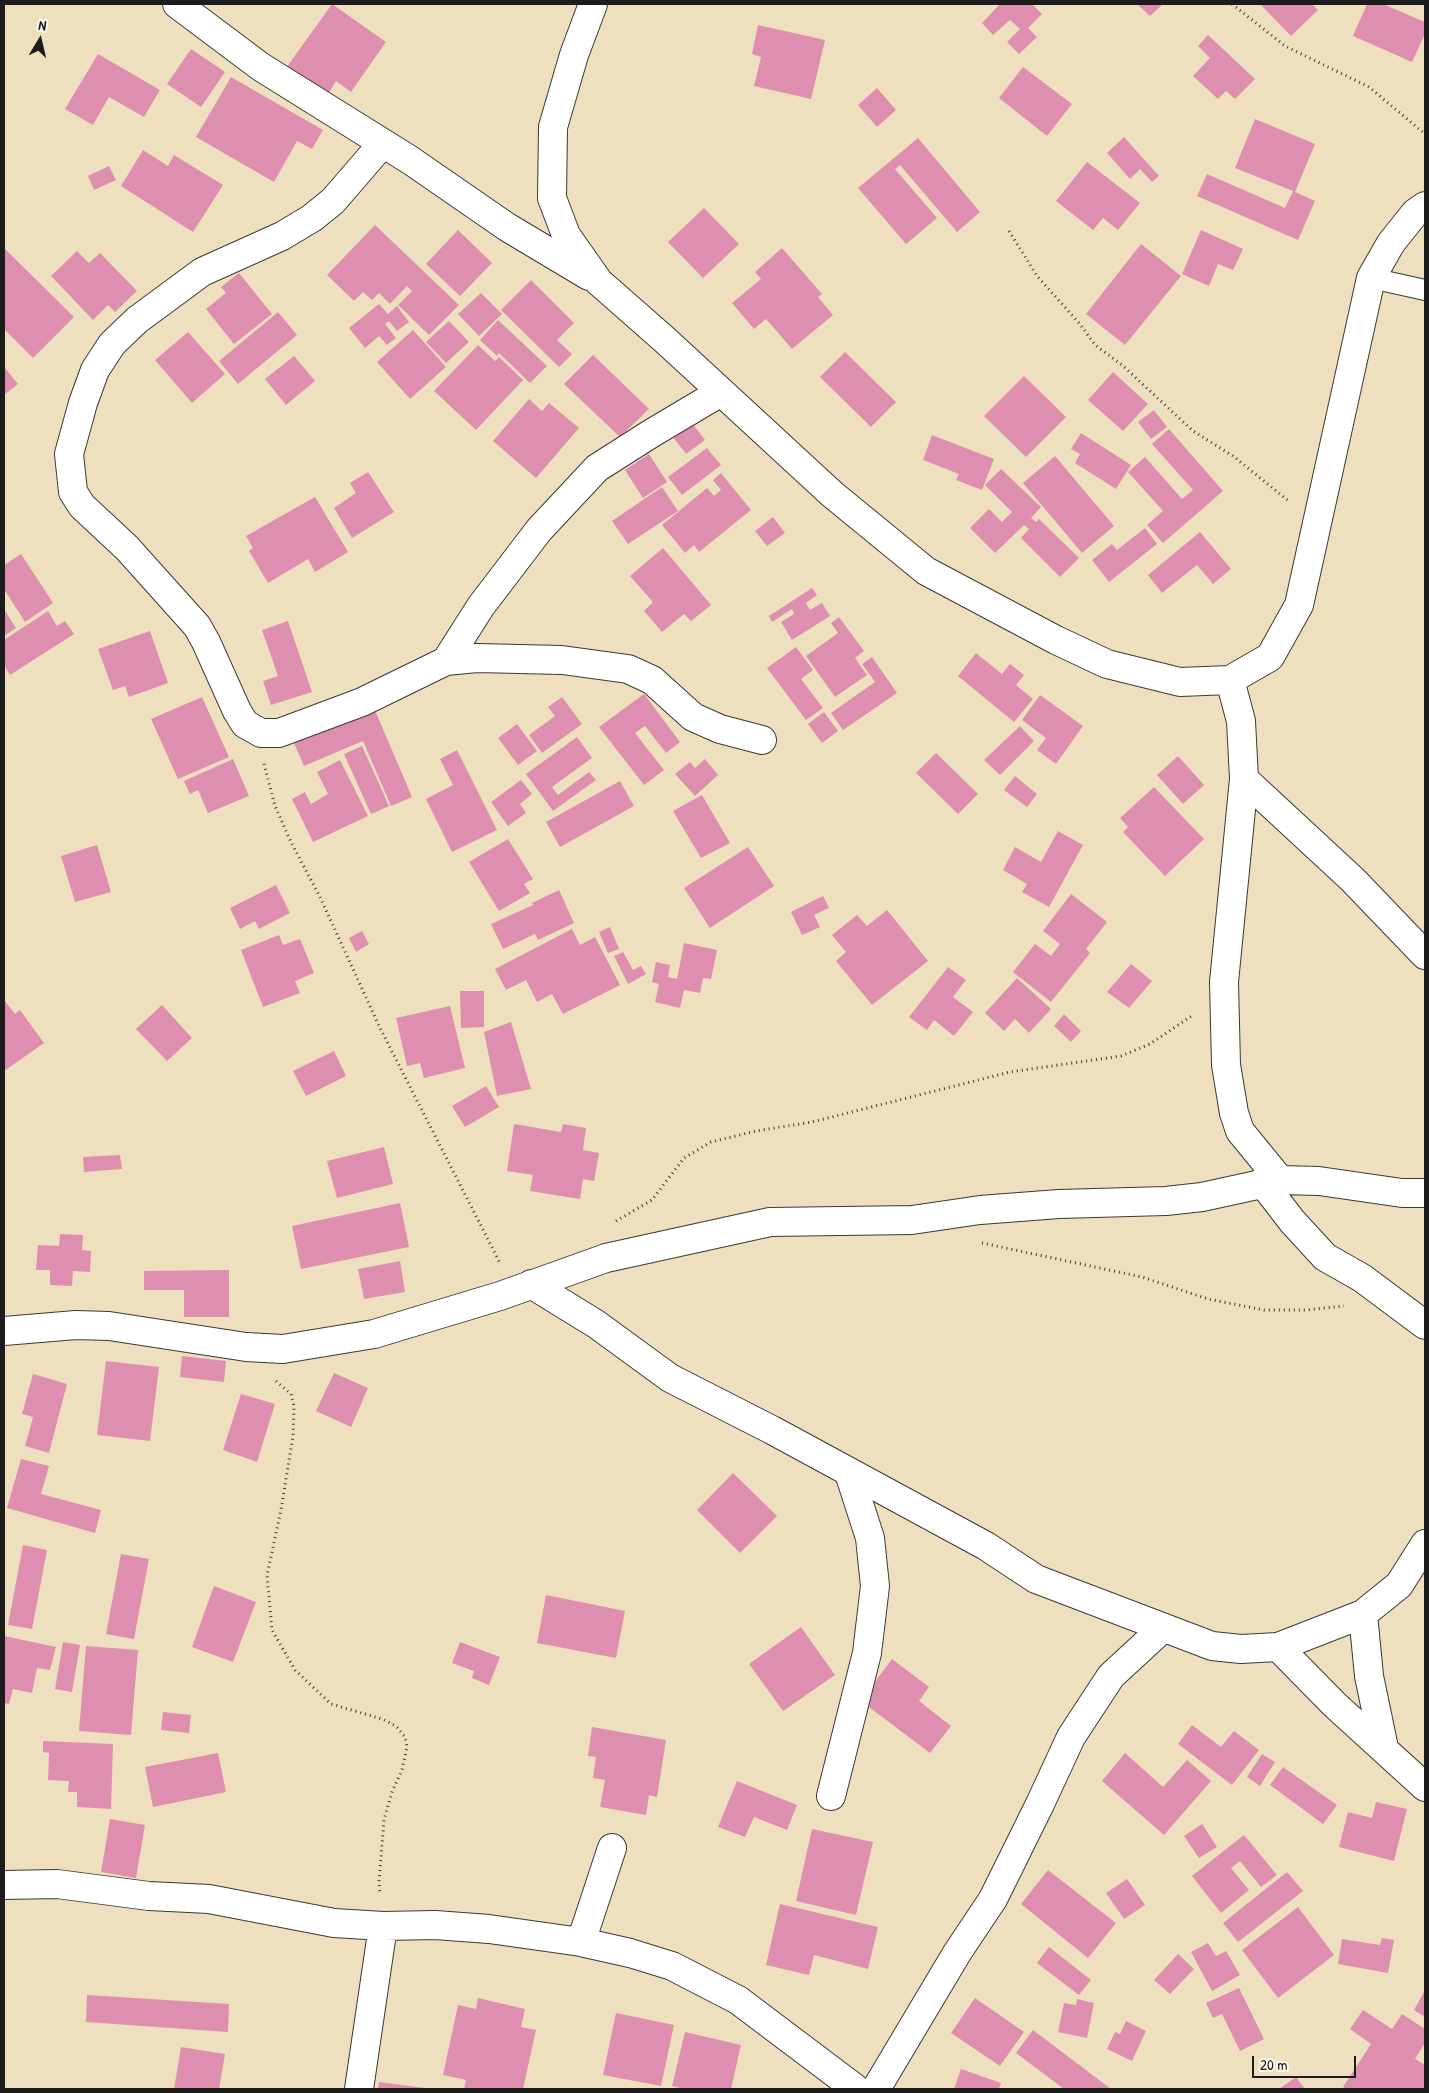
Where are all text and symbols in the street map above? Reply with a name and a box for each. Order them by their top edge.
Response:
north arrow [15,15,65,65]
text: N [37,15,48,35]
scale bar [1254,2046,1358,2078]
text: 20 m [1260,2054,1287,2075]

